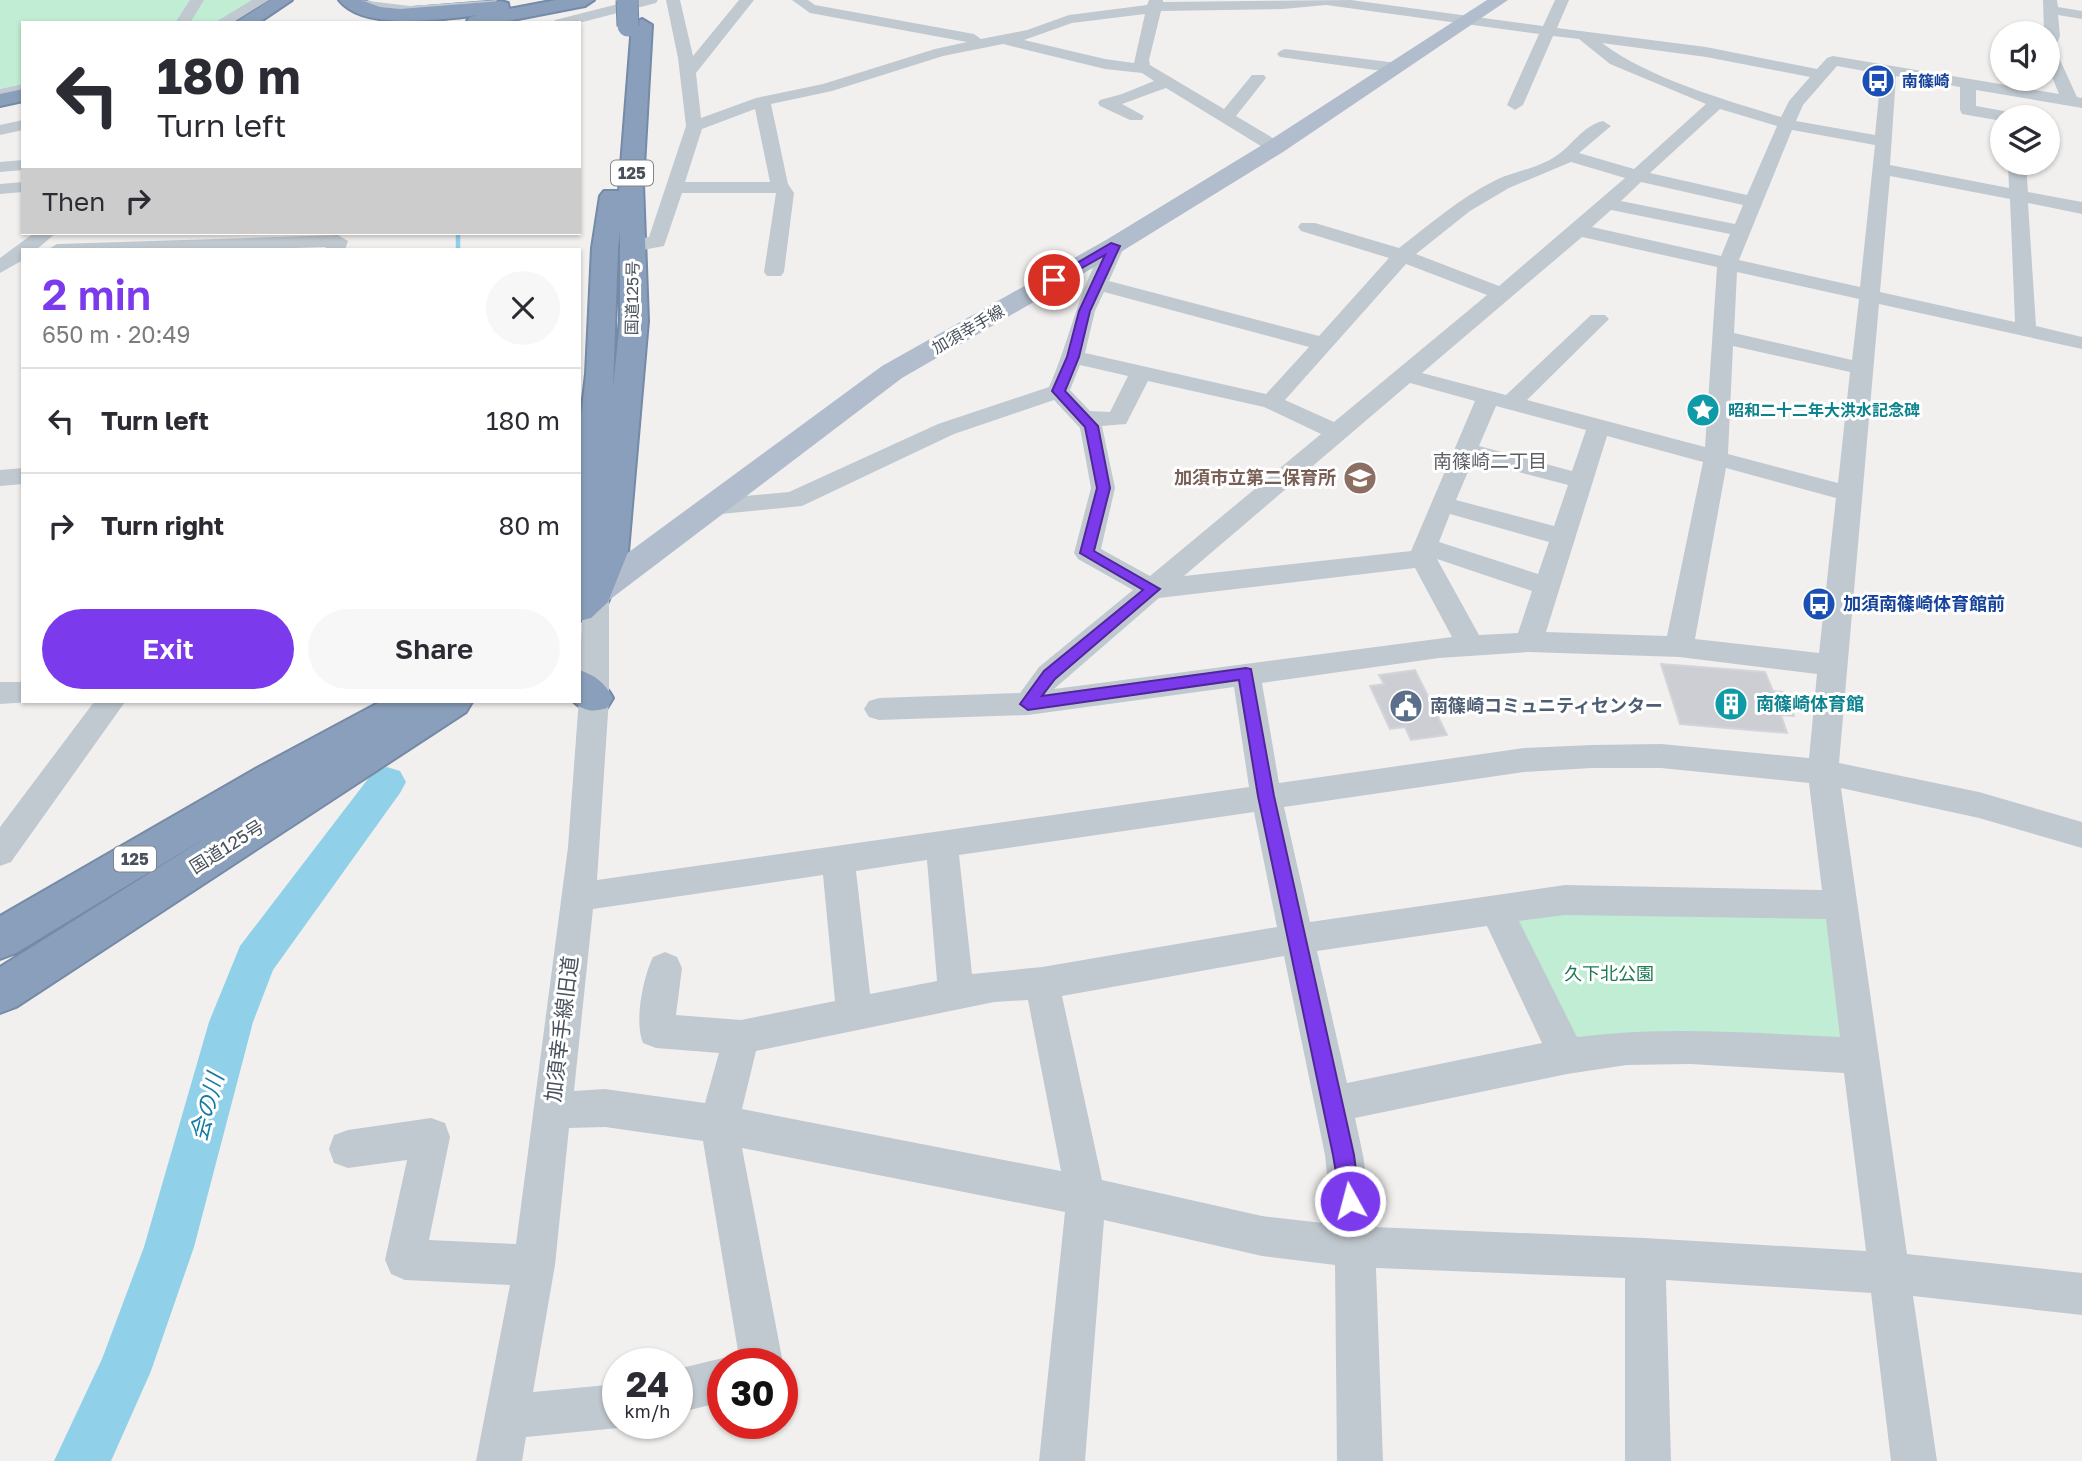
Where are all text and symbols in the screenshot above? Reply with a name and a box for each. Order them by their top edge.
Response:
map controls [1990,21,2060,175]
button: sound [1990,21,2060,91]
text: 180 m [157,46,301,105]
icon: left [42,49,133,140]
bus stop icon: 南篠崎 [1859,62,1897,100]
place label: 南篠崎 [1902,71,1950,91]
button: layers [1990,105,2060,175]
text: Turn left [157,106,286,144]
road number: 125 [611,160,653,186]
icon: right [119,182,157,220]
text: Then [42,186,105,217]
pin [1024,250,1084,310]
street label: 国道125号 [621,261,643,335]
icon: arrive [1035,261,1073,299]
text: 2 min [42,269,151,319]
button: close [486,271,560,345]
street label: 加須幸手線 [928,300,1008,358]
text: 650 m · 20:49 [42,320,190,348]
place icon: 昭和二十二年大洪水記念碑 [1684,391,1722,429]
place label: 昭和二十二年大洪水記念碑 [1728,400,1920,420]
icon: left [42,402,80,440]
text: Turn left [101,405,209,436]
text: 180 m [486,405,560,436]
district label: 南篠崎二丁目 [1433,449,1547,472]
school or university icon: 加須市立第二保育所 [1341,459,1379,497]
place label: 加須市立第二保育所 [1174,466,1336,488]
icon: right [42,507,80,545]
text: Turn right [101,510,224,541]
text: 80 m [499,510,560,541]
bus stop icon: 加須南篠崎体育館前 [1800,585,1838,623]
place label: 加須南篠崎体育館前 [1843,592,2005,614]
button: Exit [42,609,294,689]
button: Share [308,609,560,689]
building icon: 南篠崎体育館 [1712,685,1750,723]
public building icon: 南篠崎コミュニティセンター [1387,687,1425,725]
place label: 南篠崎体育館 [1756,692,1864,714]
place label: 南篠崎コミュニティセンター [1430,694,1663,716]
street label: 国道125号 [185,815,268,878]
road number: 125 [114,846,156,872]
street label: 加須幸手線旧道 [539,954,583,1103]
park label: 久下北公園 [1564,962,1654,984]
water label: 会の川 [184,1067,229,1144]
position arrow [1313,1164,1387,1238]
speed limit sign: 30 [707,1348,798,1439]
text: 24 [626,1363,669,1405]
text: km/h [625,1400,670,1422]

